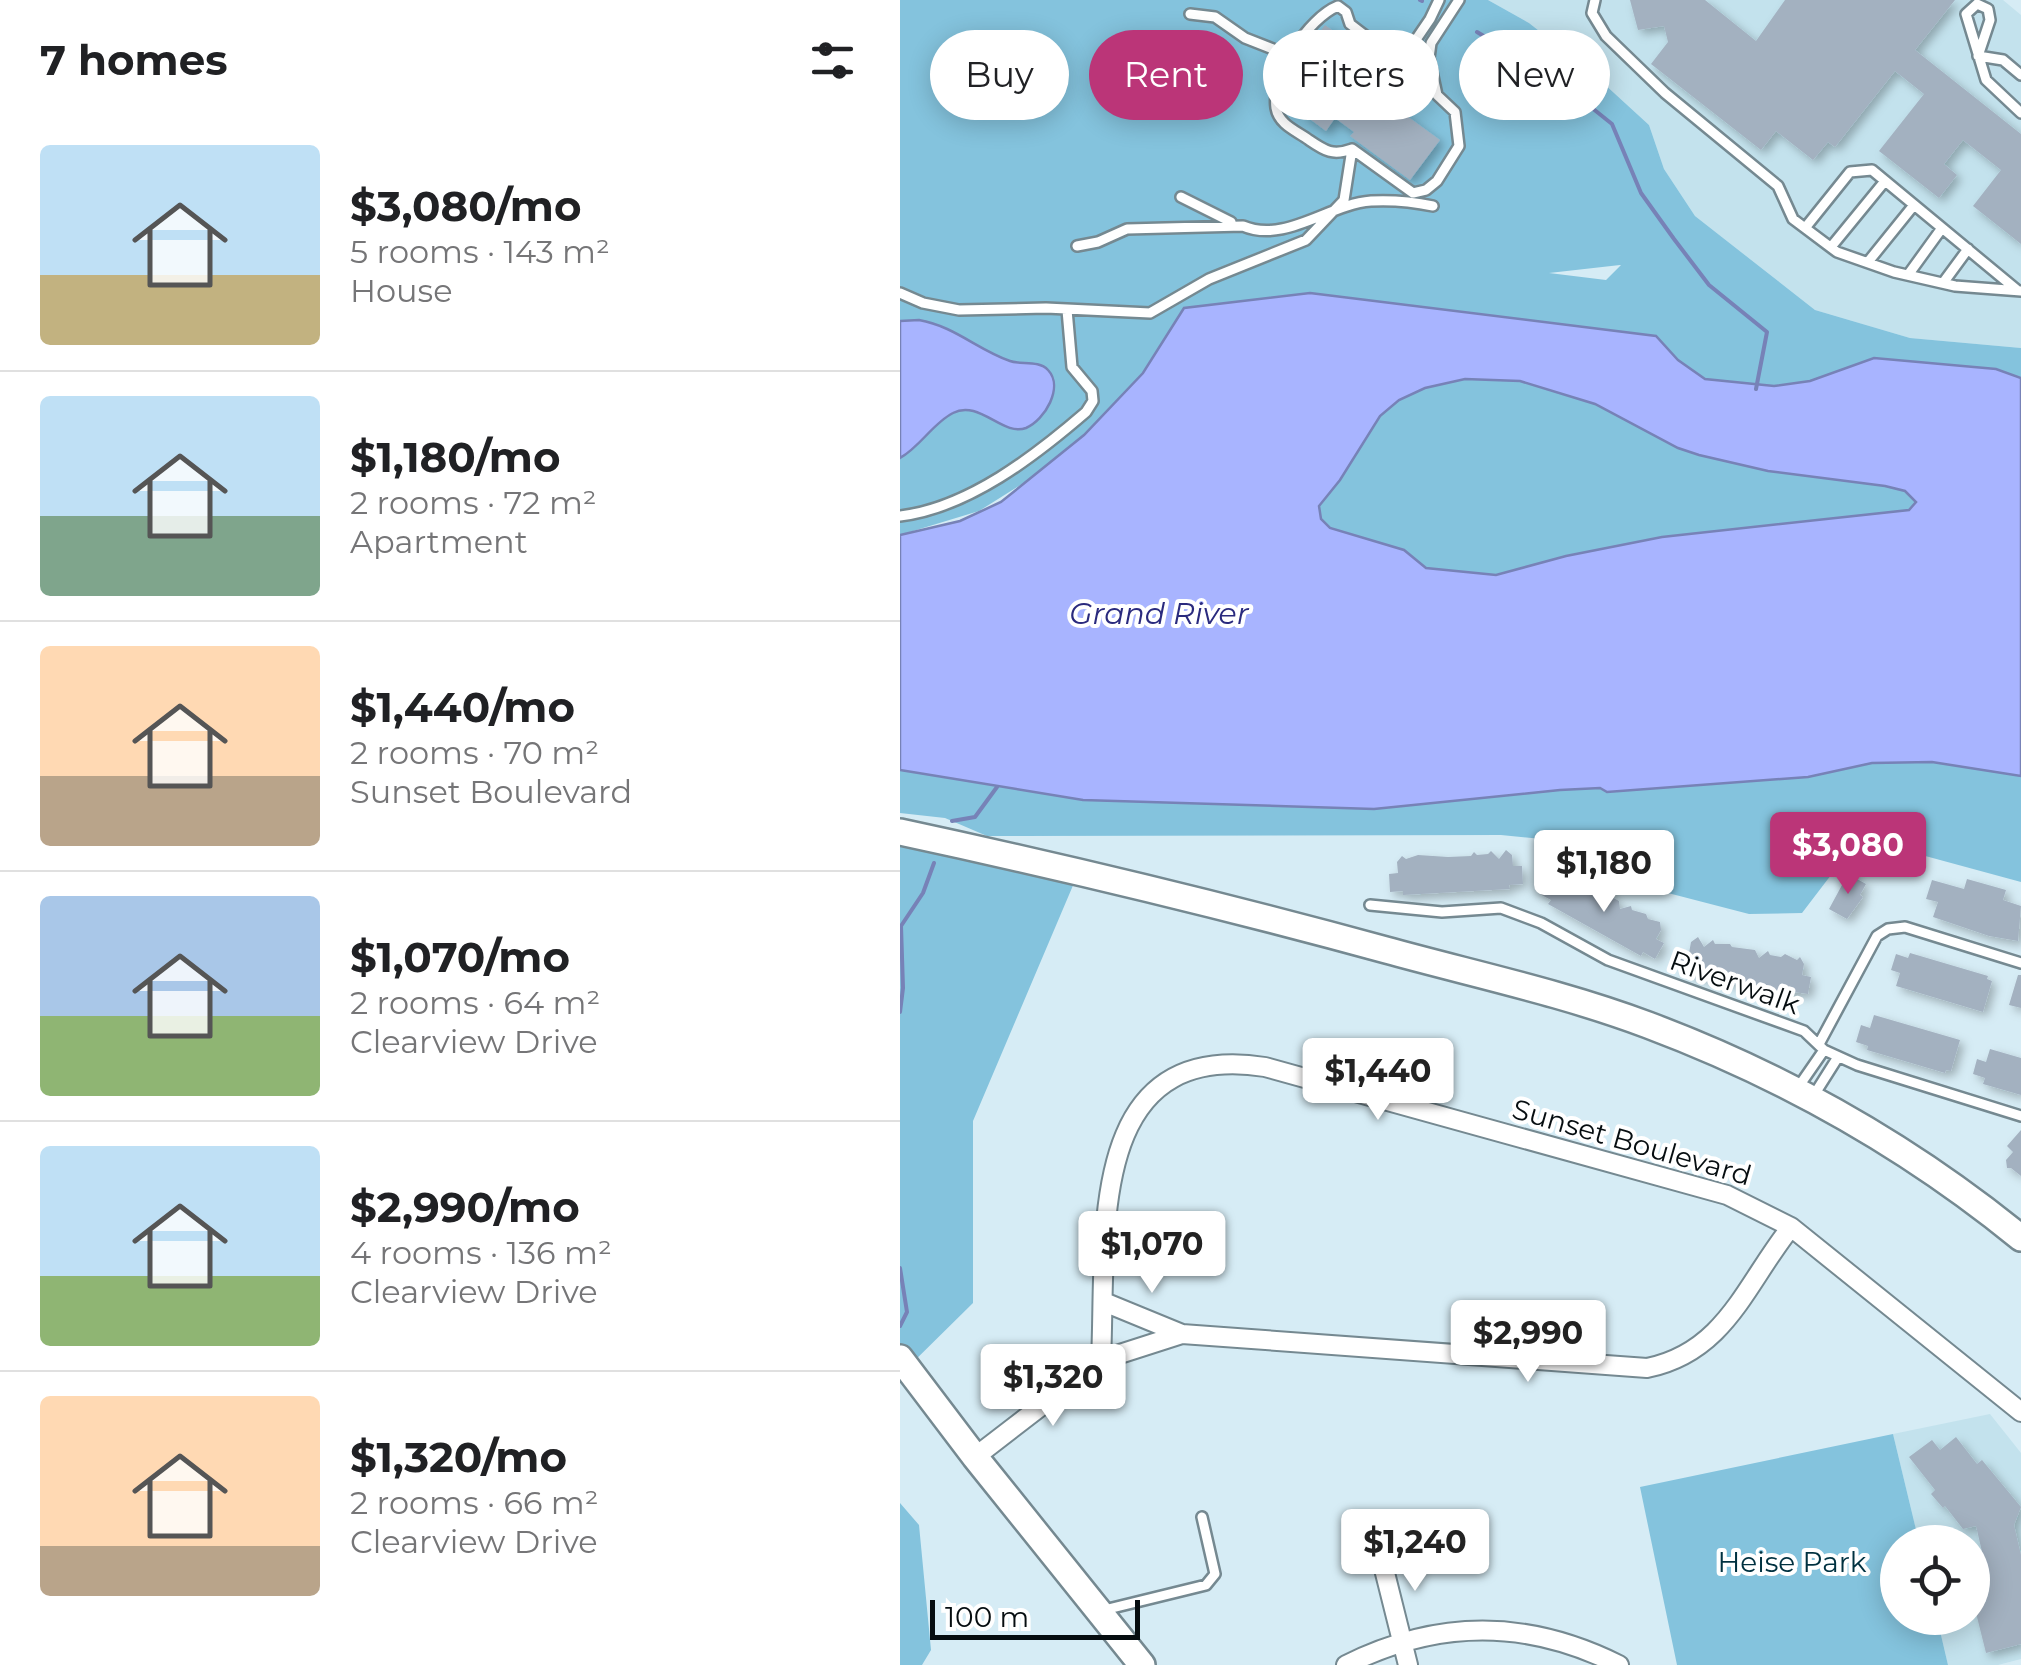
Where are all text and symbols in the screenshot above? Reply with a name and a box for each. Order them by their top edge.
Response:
chip: Buy [930,30,1069,120]
chip: Rent [1089,30,1243,120]
chip: Filters [1263,30,1439,120]
chip: New [1459,30,1610,120]
icon: filters [805,33,860,88]
text: 7 homes [40,34,228,86]
text: $3,080/mo [350,180,581,232]
icon: home [120,185,240,305]
text: 5 rooms · 143 m² [350,232,610,271]
text: House [350,271,453,310]
text: $1,180/mo [350,431,561,483]
icon: home [120,436,240,556]
text: 2 rooms · 72 m² [350,483,597,522]
text: Apartment [350,522,528,561]
water label: Grand River [1069,595,1250,632]
text: $1,440/mo [350,681,575,733]
icon: home [120,686,240,806]
text: 2 rooms · 70 m² [350,733,599,772]
text: Sunset Boulevard [350,772,632,811]
pin: $3,080 [1767,812,1929,897]
text: $3,080 [1792,825,1904,864]
pin: $1,180 [1523,830,1685,915]
text: $1,180 [1556,843,1652,882]
text: $1,070/mo [350,931,570,983]
icon: home [120,936,240,1056]
street label: Riverwalk [1665,943,1805,1021]
text: 2 rooms · 64 m² [350,983,600,1022]
text: Clearview Drive [350,1022,598,1061]
pin: $1,440 [1297,1038,1459,1123]
text: $1,440 [1325,1051,1431,1090]
street label: Sunset Boulevard [1509,1092,1755,1192]
text: $2,990/mo [350,1181,580,1233]
icon: home [120,1186,240,1306]
pin: $1,070 [1071,1211,1233,1296]
text: $1,070 [1100,1224,1204,1263]
text: 4 rooms · 136 m² [350,1233,612,1272]
text: Clearview Drive [350,1272,598,1311]
pin: $2,990 [1447,1300,1609,1385]
text: $2,990 [1473,1313,1583,1352]
pin: $1,320 [972,1344,1134,1429]
text: $1,320 [1003,1357,1103,1396]
text: $1,320/mo [350,1431,567,1483]
icon: home [120,1436,240,1556]
text: 2 rooms · 66 m² [350,1483,599,1522]
pin: $1,240 [1334,1509,1496,1594]
text: Clearview Drive [350,1522,598,1561]
text: $1,240 [1363,1522,1467,1561]
map controls [1880,1525,1990,1635]
button: locate [1880,1525,1990,1635]
park label: Heise Park [1717,1545,1867,1579]
scale bar [930,1595,1140,1640]
text: 100 m [945,1600,1029,1634]

